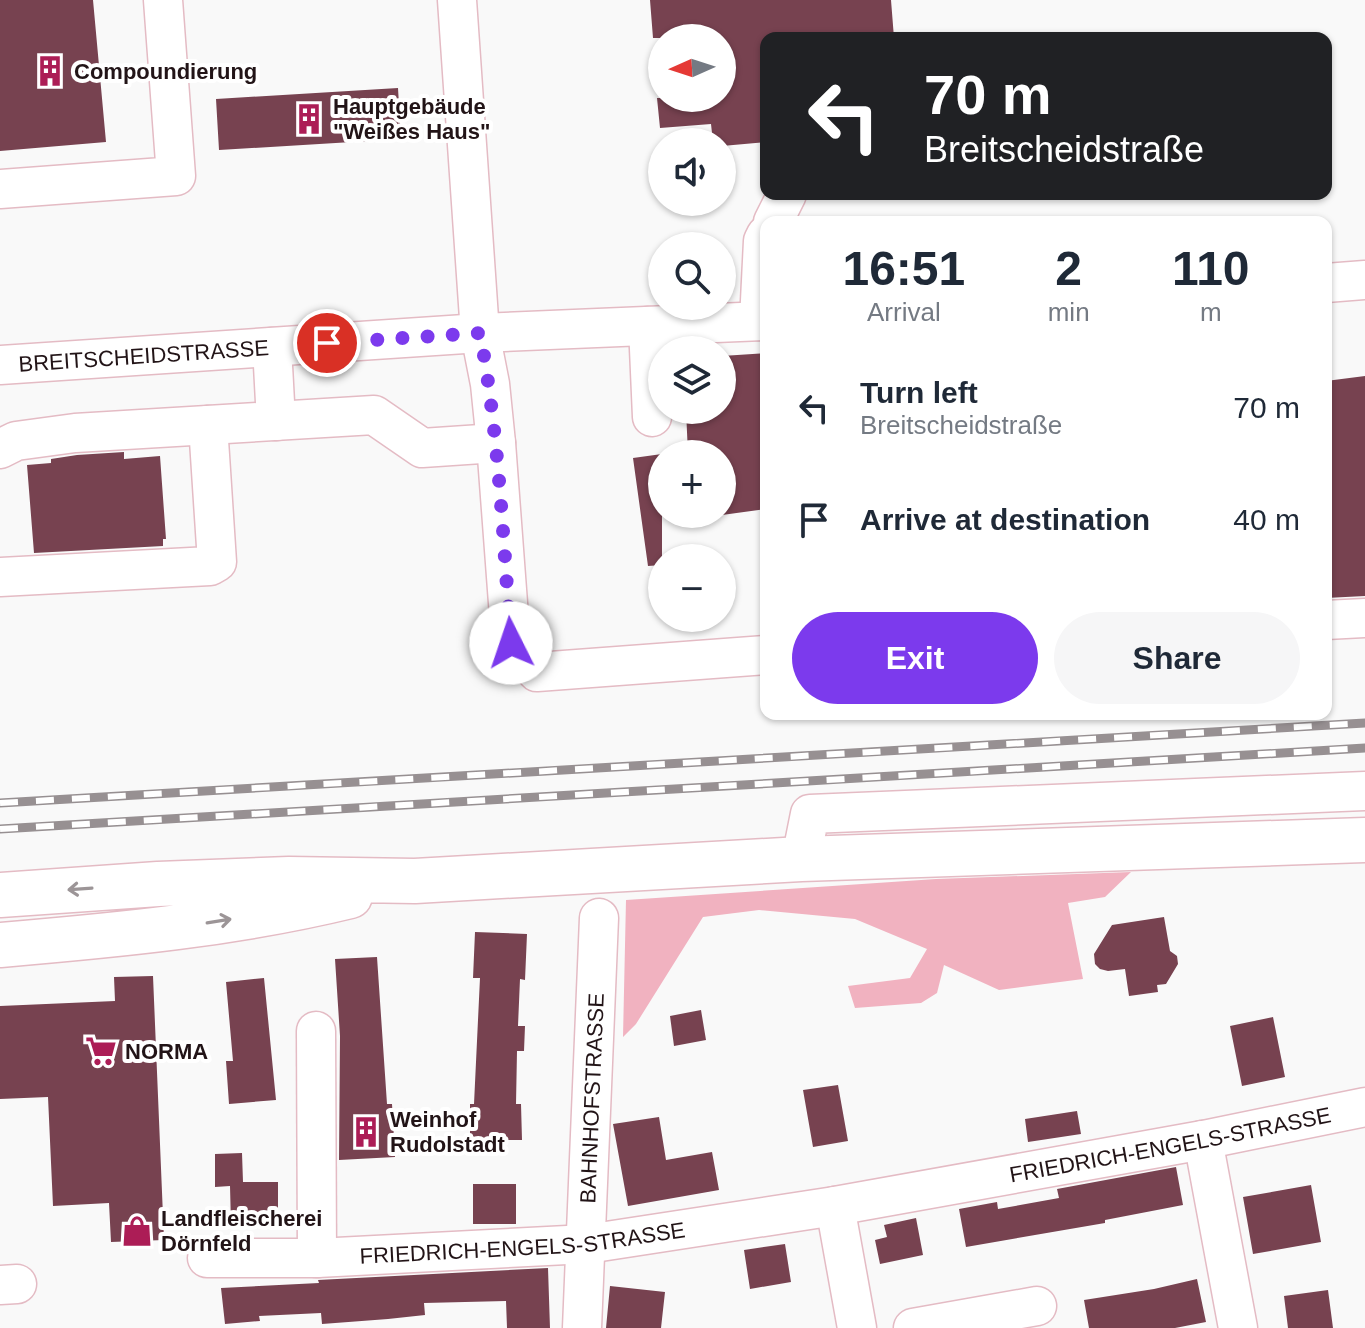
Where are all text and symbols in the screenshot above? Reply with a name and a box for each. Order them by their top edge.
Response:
north arrow [648,24,736,112]
map controls [648,24,736,632]
building icon: Compoundierung [33,54,67,88]
place label: Compoundierung [74,59,257,84]
text: 70 m [924,63,1052,126]
icon: left [792,64,896,168]
place label: Hauptgebäude "Weißes Haus" [333,94,490,144]
building icon: Hauptgebäude "Weißes Haus" [292,102,326,136]
button: sound [648,128,736,216]
text: Breitscheidstraße [924,129,1204,170]
button: search [648,232,736,320]
text: 16:51 [842,242,965,295]
text: 2 [1055,242,1082,295]
text: 110 [1172,242,1250,295]
text: Arrival [867,297,941,327]
text: min [1048,297,1090,327]
text: m [1200,297,1222,327]
pin [293,309,361,377]
icon: arrive [305,321,349,365]
street label: BREITSCHEIDSTRASSE [18,335,270,377]
button: layers [648,336,736,424]
text: Turn left [860,376,978,409]
icon: left [792,386,836,430]
text: 70 m [1233,391,1300,424]
text: Breitscheidstraße [860,410,1062,440]
button: + [648,440,736,528]
icon: arrive [792,498,836,542]
text: Arrive at destination [860,503,1150,536]
text: 40 m [1233,503,1300,536]
button: − [648,544,736,632]
position arrow [469,601,553,685]
button: Exit [792,612,1038,704]
button: Share [1054,612,1300,704]
one-way arrow [67,882,94,897]
one-way arrow [206,913,231,928]
street label: BAHNHOFSTRASSE [575,993,609,1204]
supermarket icon: NORMA [84,1034,118,1068]
place label: NORMA [125,1039,208,1064]
street label: FRIEDRICH-ENGELS-STRASSE [1008,1102,1333,1187]
place label: Weinhof Rudolstadt [390,1107,506,1157]
building icon: Weinhof Rudolstadt [349,1115,383,1149]
place label: Landfleischerei Dörnfeld [161,1206,322,1256]
shop icon: Landfleischerei Dörnfeld [120,1214,154,1248]
street label: FRIEDRICH-ENGELS-STRASSE [359,1217,687,1269]

